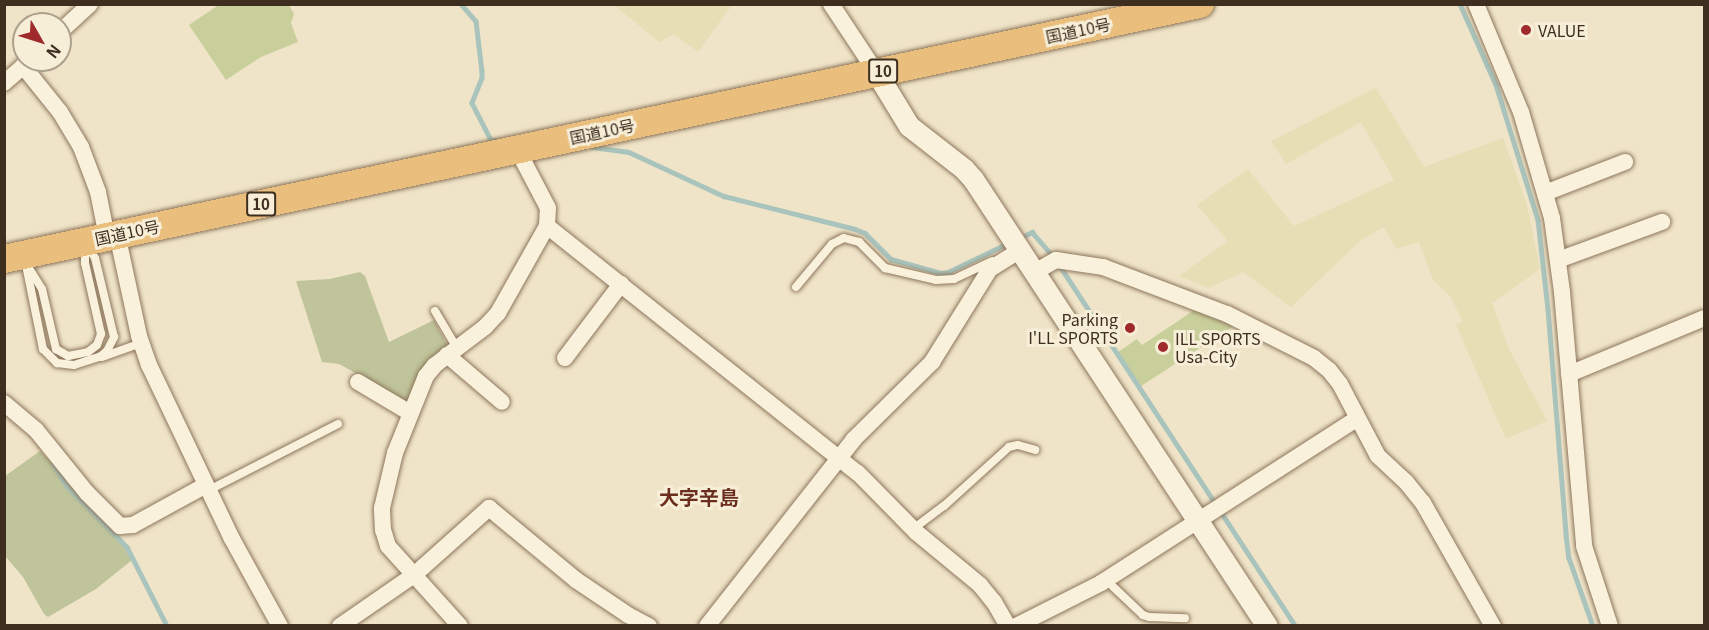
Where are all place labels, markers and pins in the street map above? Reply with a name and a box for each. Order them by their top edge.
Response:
place label: VALUE [1538,20,1586,40]
marker: VALUE [1519,23,1533,37]
place label: Parking I'LL SPORTS [1028,309,1118,347]
marker: Parking I'LL SPORTS [1123,321,1137,335]
place label: ILL SPORTS Usa-City [1175,328,1260,366]
marker: ILL SPORTS Usa-City [1156,340,1170,354]

